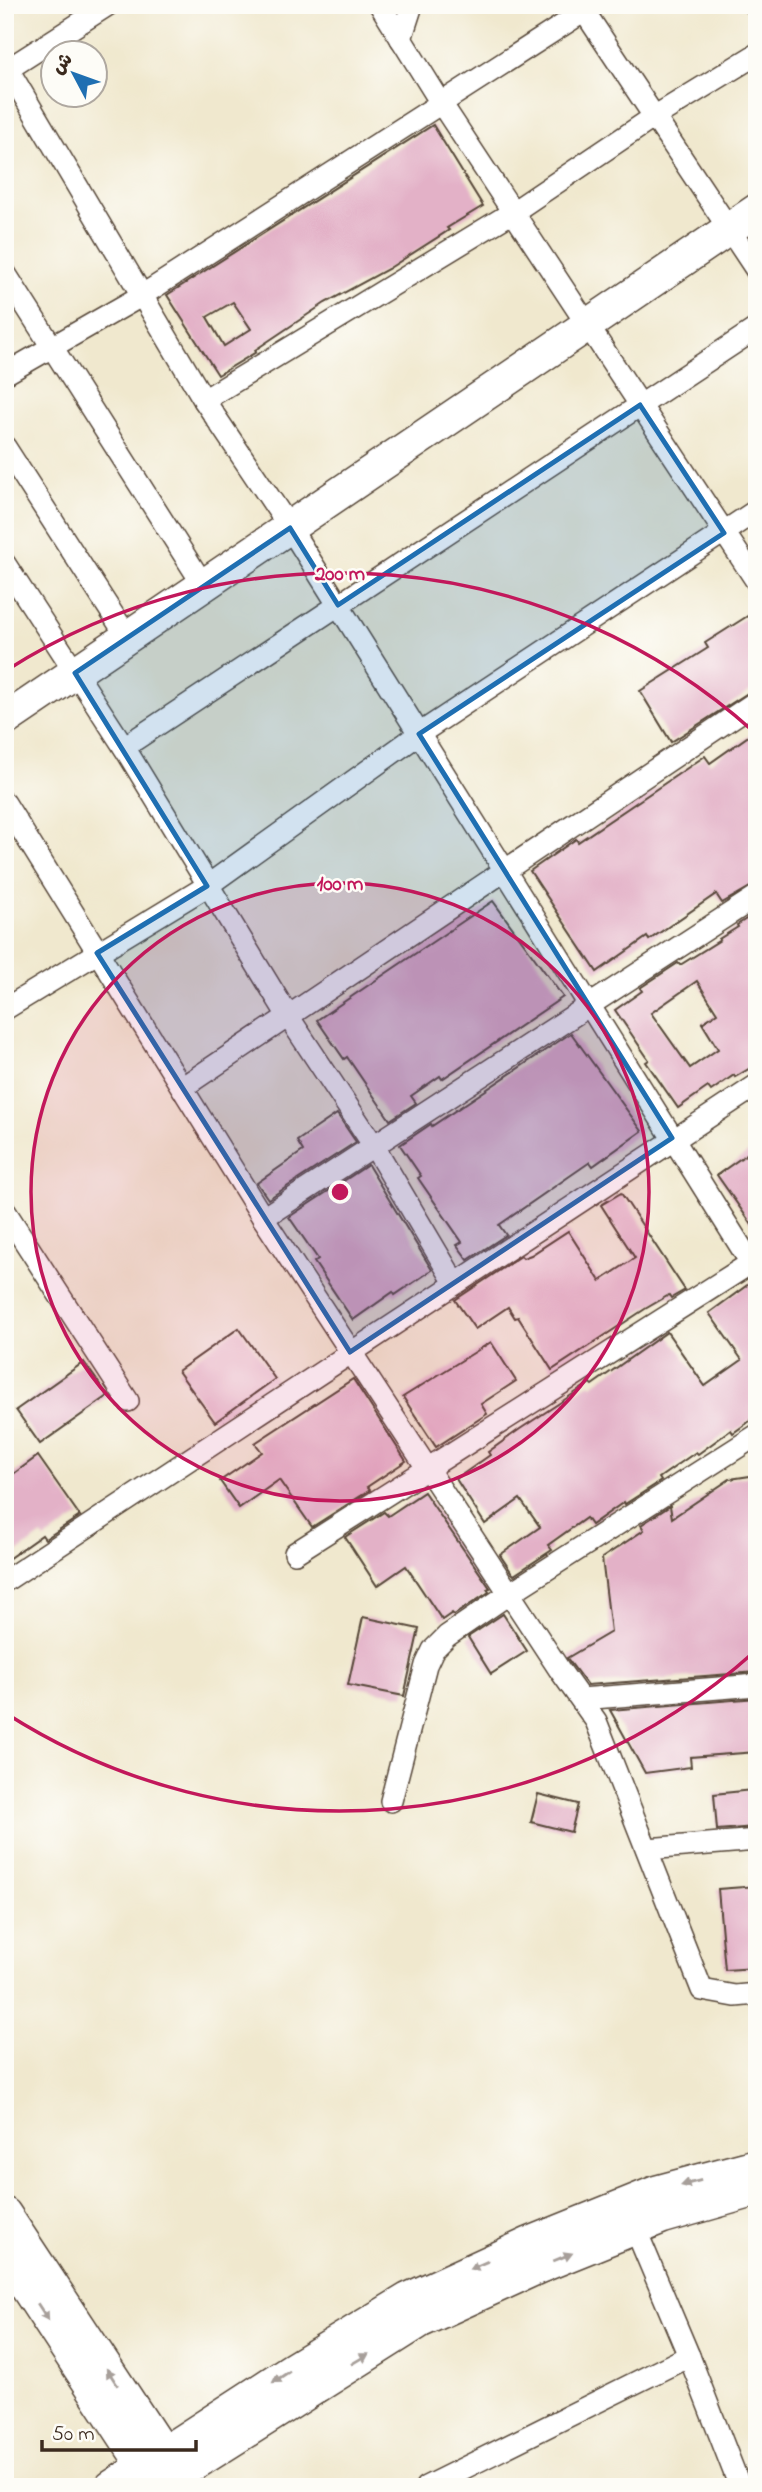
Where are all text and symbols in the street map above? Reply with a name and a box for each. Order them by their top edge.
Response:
north arrow [38,38,108,108]
text: ش [46,48,80,81]
text: 200 m [314,560,365,590]
text: 100 m [317,870,363,900]
centre of rings [328,1180,352,1204]
one-way arrow [680,2178,702,2189]
one-way arrow [553,2252,574,2263]
one-way arrow [469,2259,489,2271]
one-way arrow [36,2303,50,2321]
one-way arrow [351,2352,370,2365]
one-way arrow [106,2367,119,2386]
one-way arrow [272,2370,291,2383]
scale bar [42,2408,196,2452]
text: 50 m [52,2420,95,2450]

